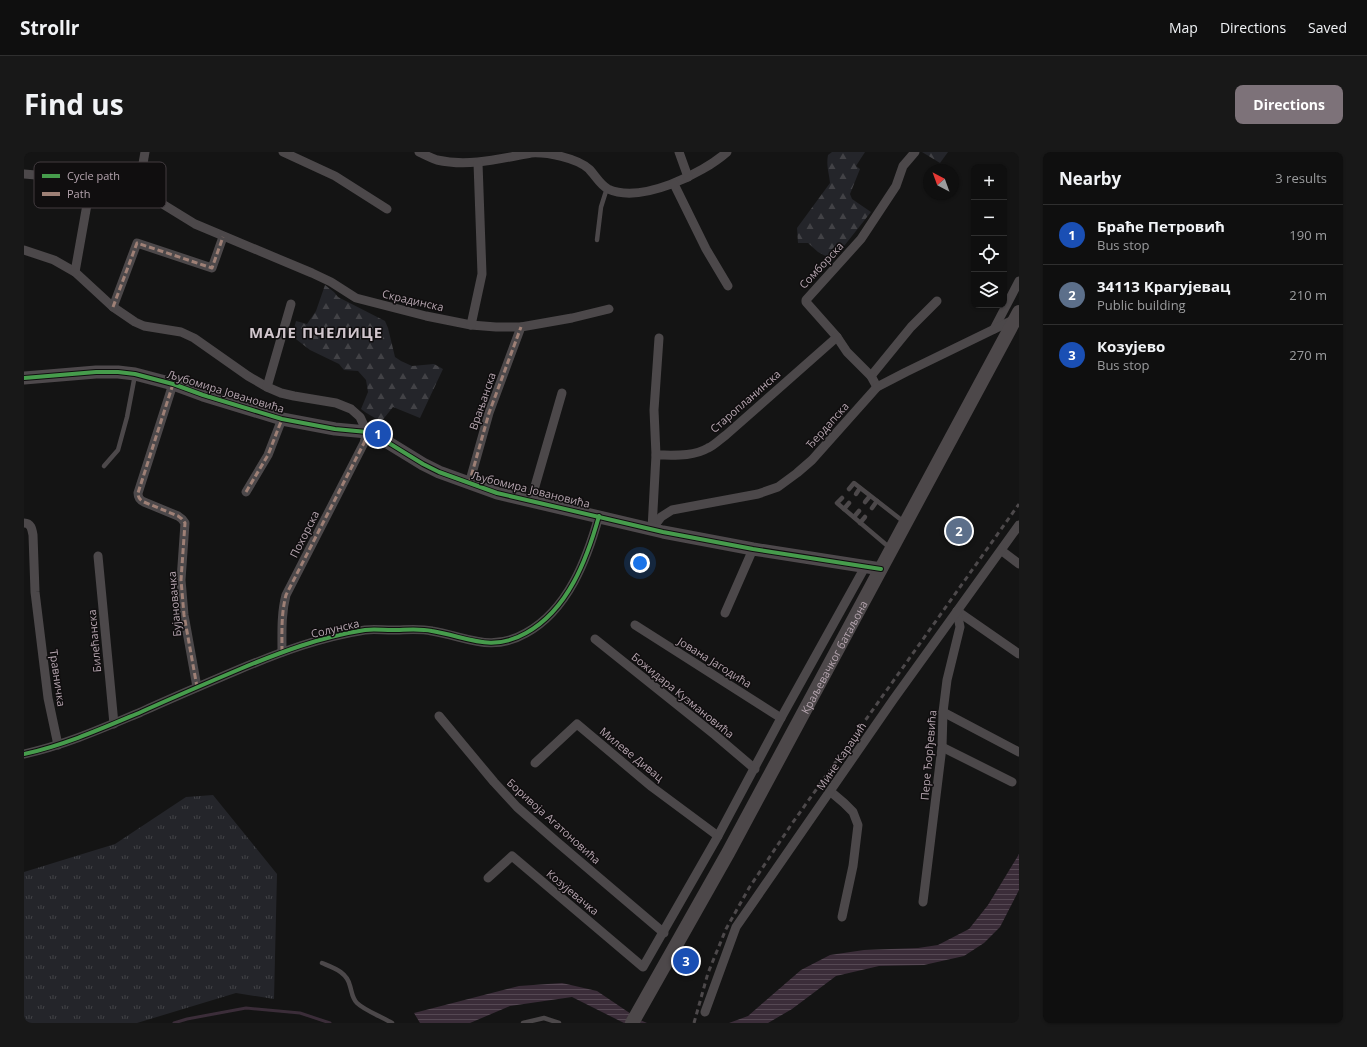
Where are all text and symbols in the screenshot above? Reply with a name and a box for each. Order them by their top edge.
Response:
text: Strollr [20,15,79,41]
text: Map [1169,18,1198,37]
text: Directions [1220,18,1286,37]
text: Saved [1308,18,1347,37]
text: Find us [24,85,124,123]
button: Directions [1235,85,1343,124]
legend [34,162,166,208]
north arrow [923,164,959,200]
map controls [971,164,1007,308]
button: + [971,164,1007,200]
text: Nearby [1059,167,1121,190]
text: Cycle path [67,168,120,183]
text: 3 results [1275,169,1327,187]
text: Path [67,186,90,201]
button: − [971,200,1007,236]
text: Браће Петровић [1097,216,1225,236]
text: 1 [1068,226,1076,244]
text: 190 m [1289,226,1327,244]
button: locate [971,236,1007,272]
text: Bus stop [1097,236,1150,254]
street label: Сомборска [796,238,846,292]
button: layers [971,272,1007,308]
text: 34113 Крагујевац [1097,276,1230,296]
street label: Скрадинска [381,286,445,314]
text: 2 [1068,286,1076,304]
text: 210 m [1289,286,1327,304]
text: Public building [1097,296,1186,314]
district label: МАЛЕ ПЧЕЛИЦЕ [249,322,383,342]
text: Козујево [1097,336,1165,356]
text: 3 [1068,346,1076,364]
text: 270 m [1289,346,1327,364]
text: Bus stop [1097,356,1150,374]
street label: Љубомира Јовановића [166,366,286,416]
street label: Старопланинска [707,366,783,436]
street label: Врањанска [465,370,499,432]
street label: Ђердапска [802,399,852,451]
pin: 1 [365,419,391,449]
street label: Љубомира Јовановића [470,467,592,511]
street label: Похорска [286,508,322,560]
pin: 2 [946,516,972,546]
your location [630,553,650,573]
street label: Бујановачка [164,571,184,637]
street label: Краљевачког батаљона [797,597,870,716]
street label: Билећанска [84,609,104,673]
street label: Солунска [309,615,361,641]
street label: Јована Јагодића [674,633,755,691]
street label: Травничка [47,648,69,708]
street label: Божидара Кузмановића [629,649,737,741]
street label: Пере Ђорђевића [917,709,939,801]
street label: Мине Караџић [813,719,869,793]
street label: Милеве Дивац [597,723,667,785]
street label: Боривоја Агатоновића [504,775,604,867]
street label: Козујевачка [544,866,602,918]
pin: 3 [673,946,699,976]

